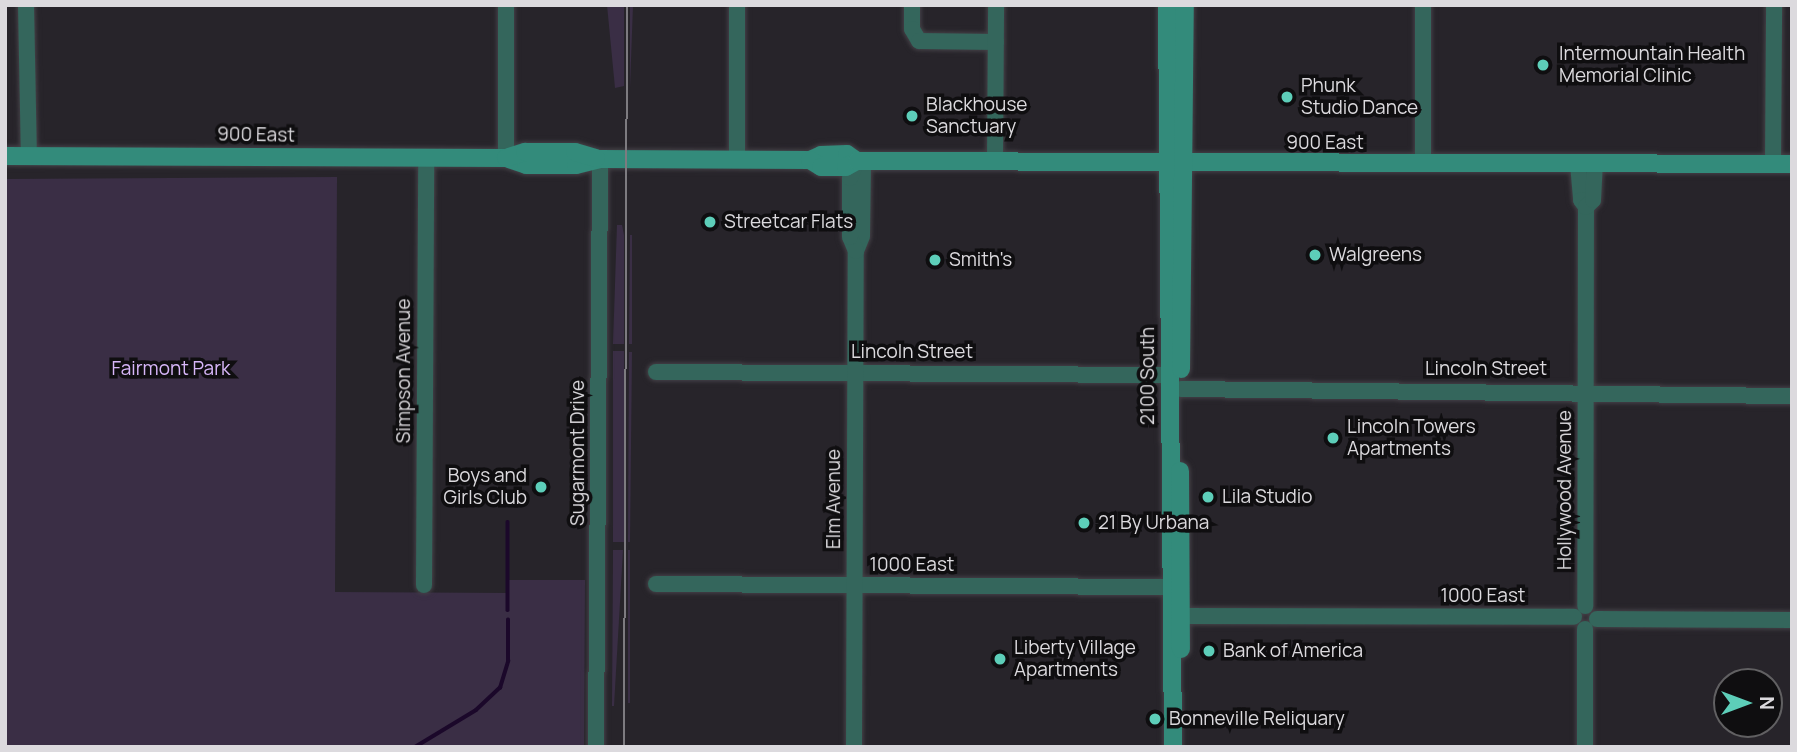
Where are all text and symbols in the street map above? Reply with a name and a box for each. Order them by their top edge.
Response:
place label: Intermountain Health Memorial Clinic [1559,43,1745,87]
marker: Intermountain Health Memorial Clinic [1533,55,1553,75]
place label: Phunk Studio Dance [1301,75,1418,119]
marker: Phunk Studio Dance [1279,89,1295,105]
place label: Blackhouse Sanctuary [926,94,1027,138]
marker: Blackhouse Sanctuary [904,108,920,124]
street label: 900 East [217,123,295,147]
street label: 900 East [1286,132,1364,154]
place label: Streetcar Flats [724,211,853,233]
marker: Streetcar Flats [702,214,718,230]
place label: Walgreens [1329,244,1422,266]
marker: Walgreens [1307,247,1323,263]
place label: Smith's [949,249,1012,271]
marker: Smith's [927,252,943,268]
street label: Simpson Avenue [393,299,415,443]
street label: 2100 South [1137,327,1159,425]
street label: Lincoln Street [851,341,973,363]
park label: Fairmont Park [112,358,230,380]
street label: Lincoln Street [1425,358,1547,380]
street label: Sugarmont Drive [567,380,589,526]
street label: Hollywood Avenue [1554,410,1576,570]
place label: Lincoln Towers Apartments [1347,416,1476,460]
marker: Lincoln Towers Apartments [1325,430,1341,446]
street label: Elm Avenue [823,449,845,549]
place label: Boys and Girls Club [444,465,527,509]
marker: Boys and Girls Club [533,479,549,495]
place label: Lila Studio [1222,486,1312,508]
marker: Lila Studio [1200,489,1216,505]
place label: 21 By Urbana [1098,512,1209,534]
marker: 21 By Urbana [1076,515,1092,531]
street label: 1000 East [870,554,954,576]
street label: 1000 East [1441,585,1525,607]
place label: Liberty Village Apartments [1014,637,1136,681]
place label: Bank of America [1223,640,1363,662]
marker: Bank of America [1201,643,1217,659]
marker: Liberty Village Apartments [992,651,1008,667]
north arrow [1713,668,1783,738]
text: N [1754,696,1780,710]
place label: Bonneville Reliquary [1169,708,1345,730]
marker: Bonneville Reliquary [1147,711,1163,727]

